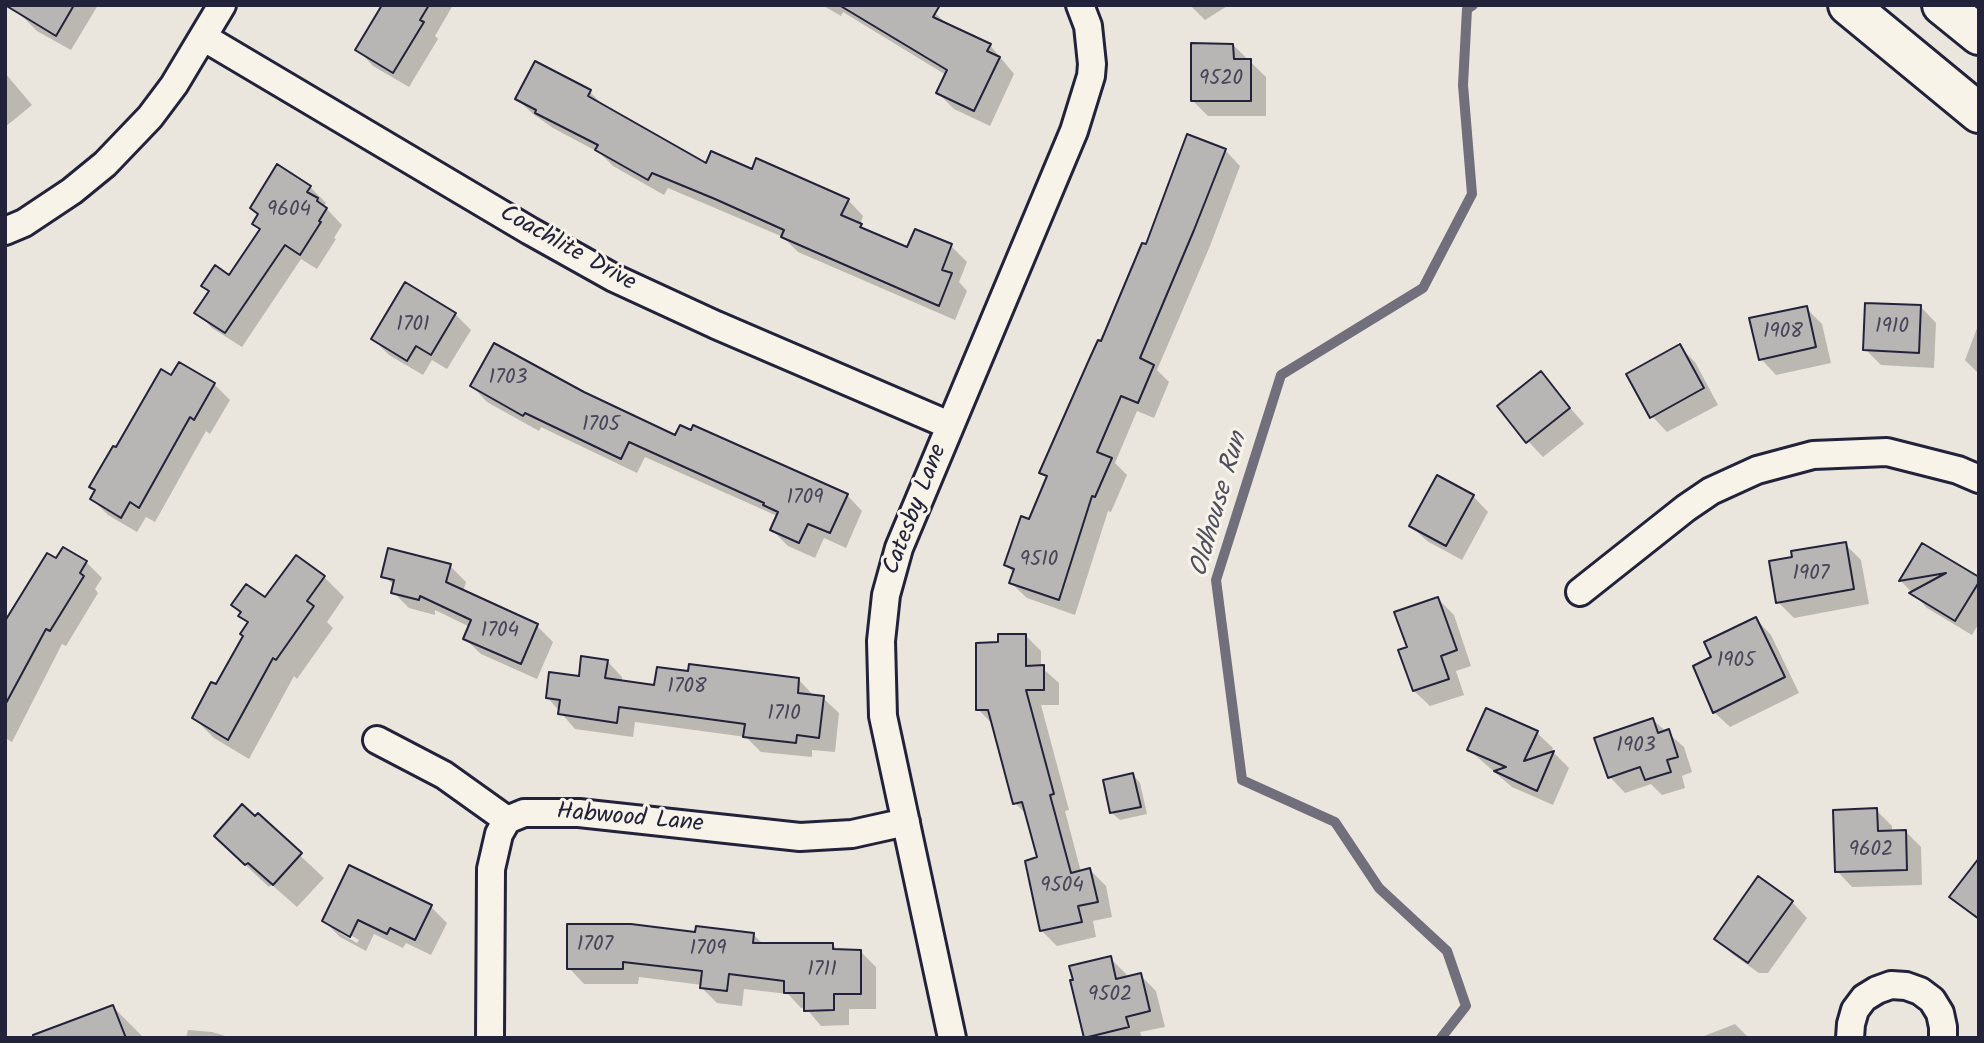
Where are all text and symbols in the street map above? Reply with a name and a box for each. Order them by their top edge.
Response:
house number: 9520 [1199,67,1243,93]
house number: 9604 [267,198,311,224]
street label: Coachlite Drive [494,201,640,299]
house number: 1701 [396,313,430,339]
house number: 1910 [1875,315,1909,341]
house number: 1908 [1763,320,1803,346]
house number: 1703 [489,366,527,392]
house number: 1705 [582,413,620,439]
water label: Oldhouse Run [1186,429,1256,581]
street label: Catesby Lane [879,441,955,579]
house number: 1709 [786,486,824,512]
house number: 9510 [1020,548,1058,574]
house number: 1907 [1792,562,1830,588]
house number: 1704 [481,619,519,645]
house number: 1905 [1717,649,1755,675]
house number: 1708 [667,675,707,701]
house number: 1710 [767,702,801,728]
house number: 1903 [1616,734,1656,760]
street label: Habwood Lane [555,799,705,841]
house number: 9602 [1849,838,1893,864]
house number: 9504 [1040,874,1084,900]
house number: 1707 [577,933,613,959]
house number: 1709 [689,937,727,963]
house number: 1711 [807,958,837,984]
house number: 9502 [1088,983,1132,1009]

